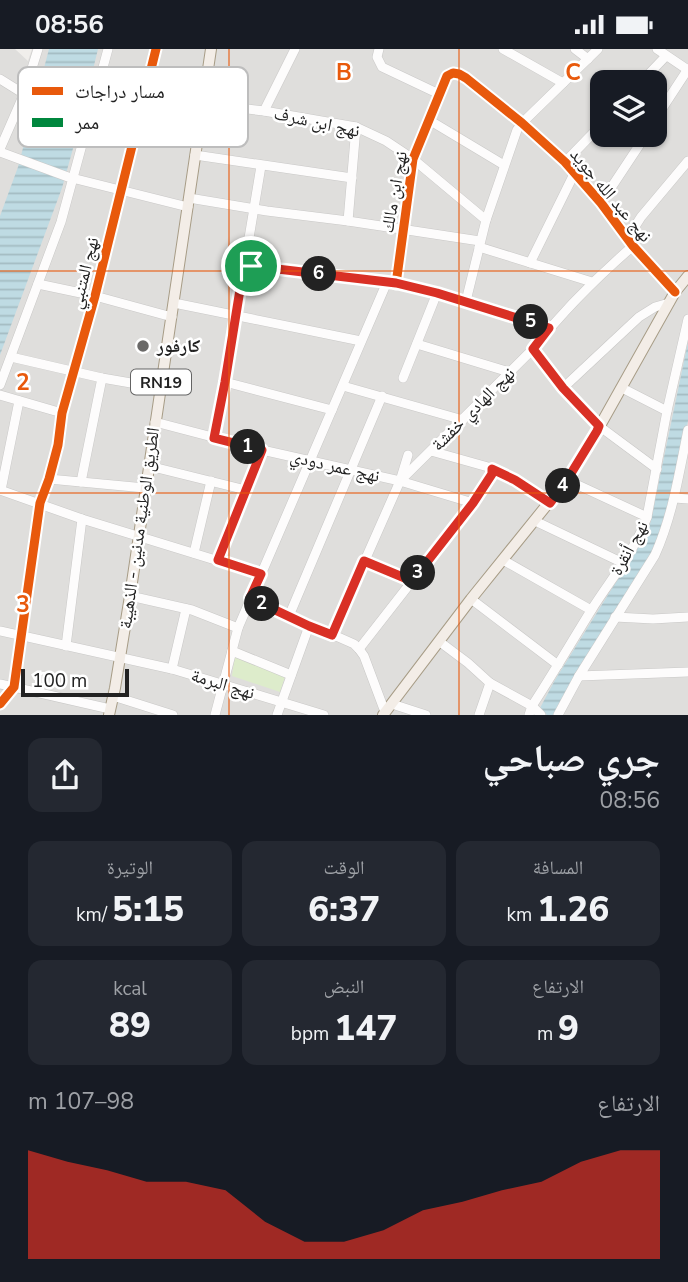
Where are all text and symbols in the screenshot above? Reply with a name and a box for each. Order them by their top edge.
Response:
text: 08:56 [35,7,104,42]
text: B [336,57,352,88]
text: C [565,57,581,88]
legend [18,67,248,147]
map controls [590,70,667,147]
button: layers [590,70,667,147]
text: مسار دراجات [75,79,165,105]
street label: نهج ابن شرف [272,101,362,143]
text: ممر [74,110,99,136]
street label: نهج عبد الله جويد [565,143,657,247]
street label: نهج ابن مالك [375,149,413,235]
street label: نهج المتنبي [63,234,107,312]
pin [221,236,281,296]
icon: arrive [232,247,270,285]
pin: 6 [302,257,336,292]
text: 6 [313,260,324,286]
pin: 5 [514,305,548,339]
text: 5 [525,308,536,334]
place label: كارفور [156,334,200,358]
marker: كارفور [135,338,151,354]
street label: نهج الهادي خفشة [426,362,522,458]
text: 2 [16,367,30,398]
road number: RN19 [131,369,191,395]
street label: الطريق الوطنية مدنين - الذهيبة [113,426,165,630]
pin: 1 [230,429,266,465]
text: 1 [242,433,253,459]
street label: نهج عمر دودي [287,444,382,490]
pin: 4 [546,469,580,503]
text: 4 [557,472,568,498]
street label: نهج أنقرة [604,516,654,580]
pin: 3 [400,555,436,591]
text: 3 [412,559,423,585]
pin: 2 [244,587,280,621]
text: 3 [16,589,30,620]
text: 2 [256,590,267,616]
street label: نهج البرمة [188,663,258,705]
scale bar [21,666,130,698]
text: 100 m [32,668,87,694]
text: جري صباحي [482,733,660,784]
button: share [28,738,102,812]
text: 08:56 [600,785,660,816]
text: الوتيرة [107,855,153,881]
text: الوقت [324,855,364,881]
text: المسافة [533,855,583,881]
text: 5:15 [112,886,184,933]
text: 6:37 [308,886,380,933]
text: 1.26 [537,886,609,933]
text: /km [76,902,112,928]
text: km [507,902,537,928]
text: النبض [324,974,364,1000]
text: الارتفاع [532,974,584,1000]
text: kcal [113,976,147,1002]
text: 89 [109,1002,151,1049]
text: 147 [334,1005,397,1052]
text: 9 [558,1005,579,1052]
text: bpm [291,1021,334,1047]
text: m [537,1021,558,1047]
text: 98–107 m [28,1086,134,1117]
text: الارتفاع [597,1088,660,1119]

